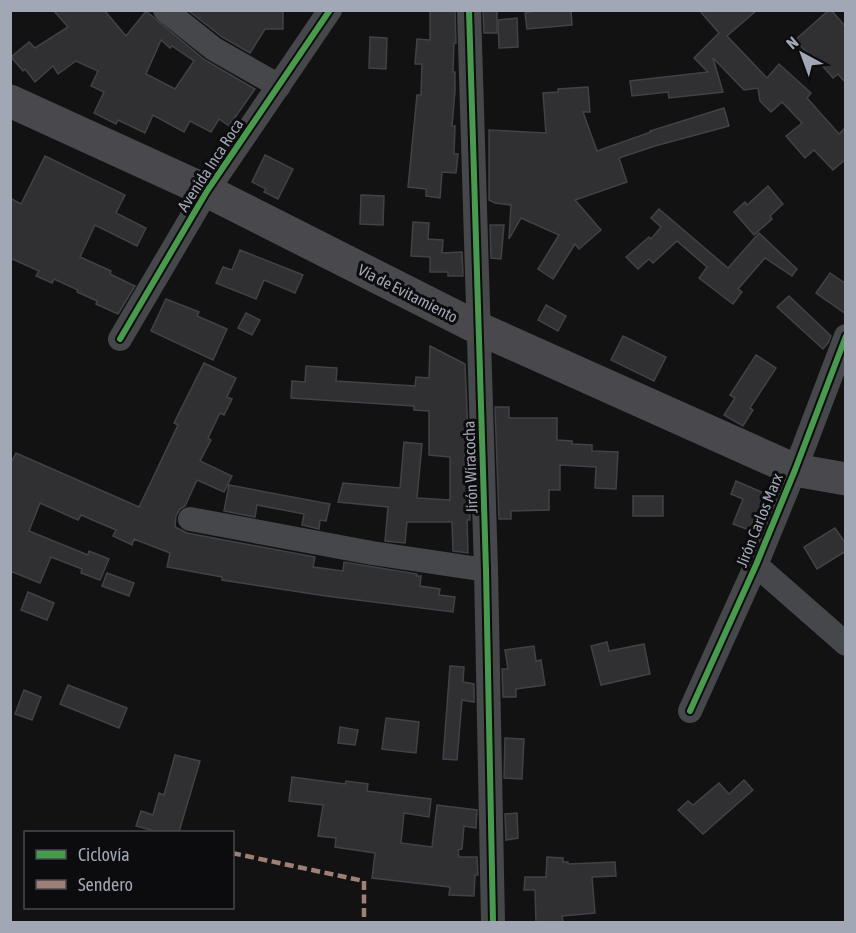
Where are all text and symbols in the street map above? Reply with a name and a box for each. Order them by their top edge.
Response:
north arrow [772,24,832,84]
text: N [783,33,802,53]
street label: Avenida Inca Roca [173,115,247,215]
street label: Vía de Evitamiento [355,260,461,326]
street label: Jirón Wiracocha [459,420,481,514]
street label: Jirón Carlos Marx [732,470,786,569]
legend [24,831,234,909]
text: Ciclovía [78,844,130,865]
text: Sendero [78,874,133,895]

